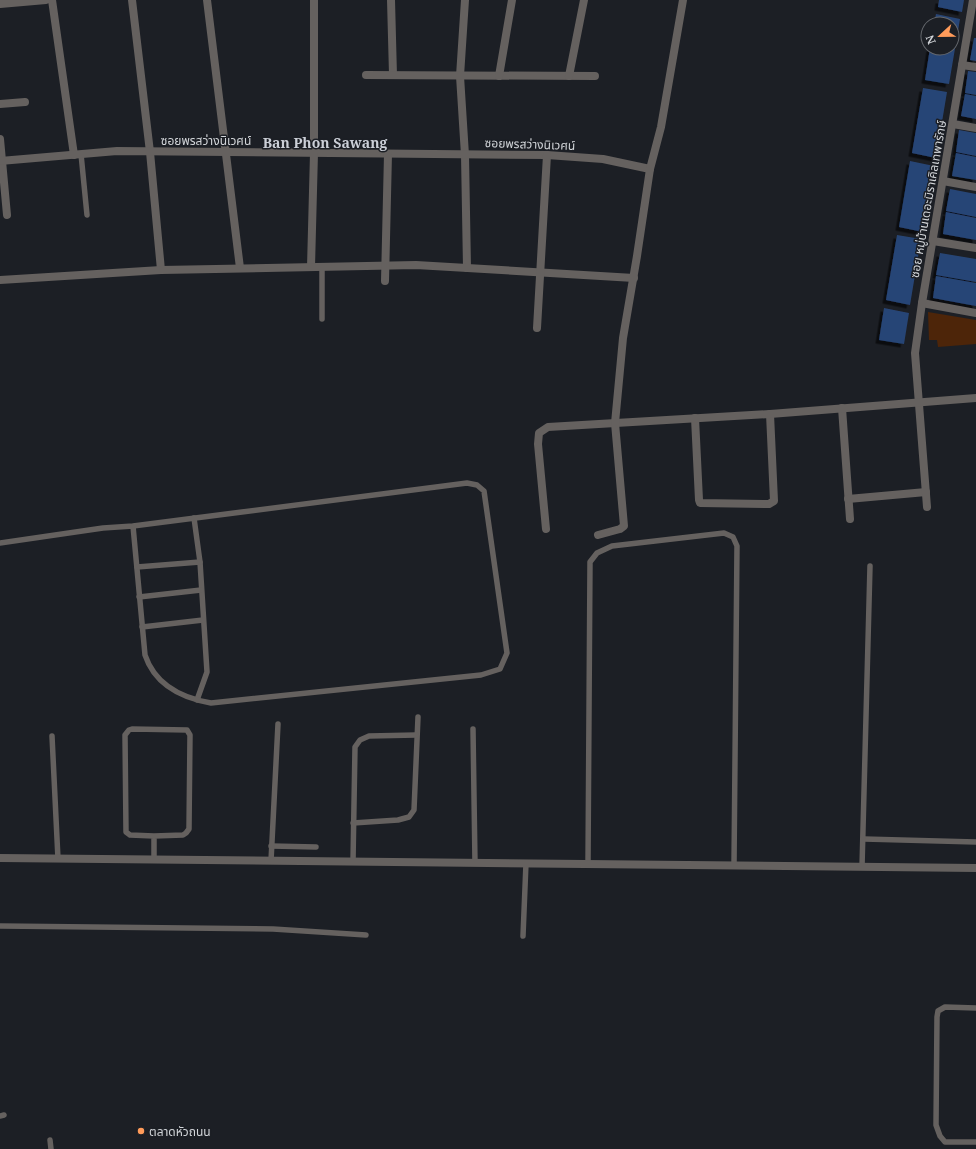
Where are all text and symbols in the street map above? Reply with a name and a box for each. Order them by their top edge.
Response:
north arrow [920,16,960,56]
text: N [922,33,939,47]
street label: ซอย หมู่บ้านเดอะมิราเคิลเทพารักษ์ [906,118,950,279]
street label: ซอยพรสว่างนิเวศน์ [161,132,251,149]
district label: Ban Phon Sawang [263,133,388,152]
street label: ซอยพรสว่างนิเวศน์ [484,134,576,154]
place label: ตลาดหัวถนน [149,1123,211,1140]
marker: ตลาดหัวถนน [136,1126,146,1136]

